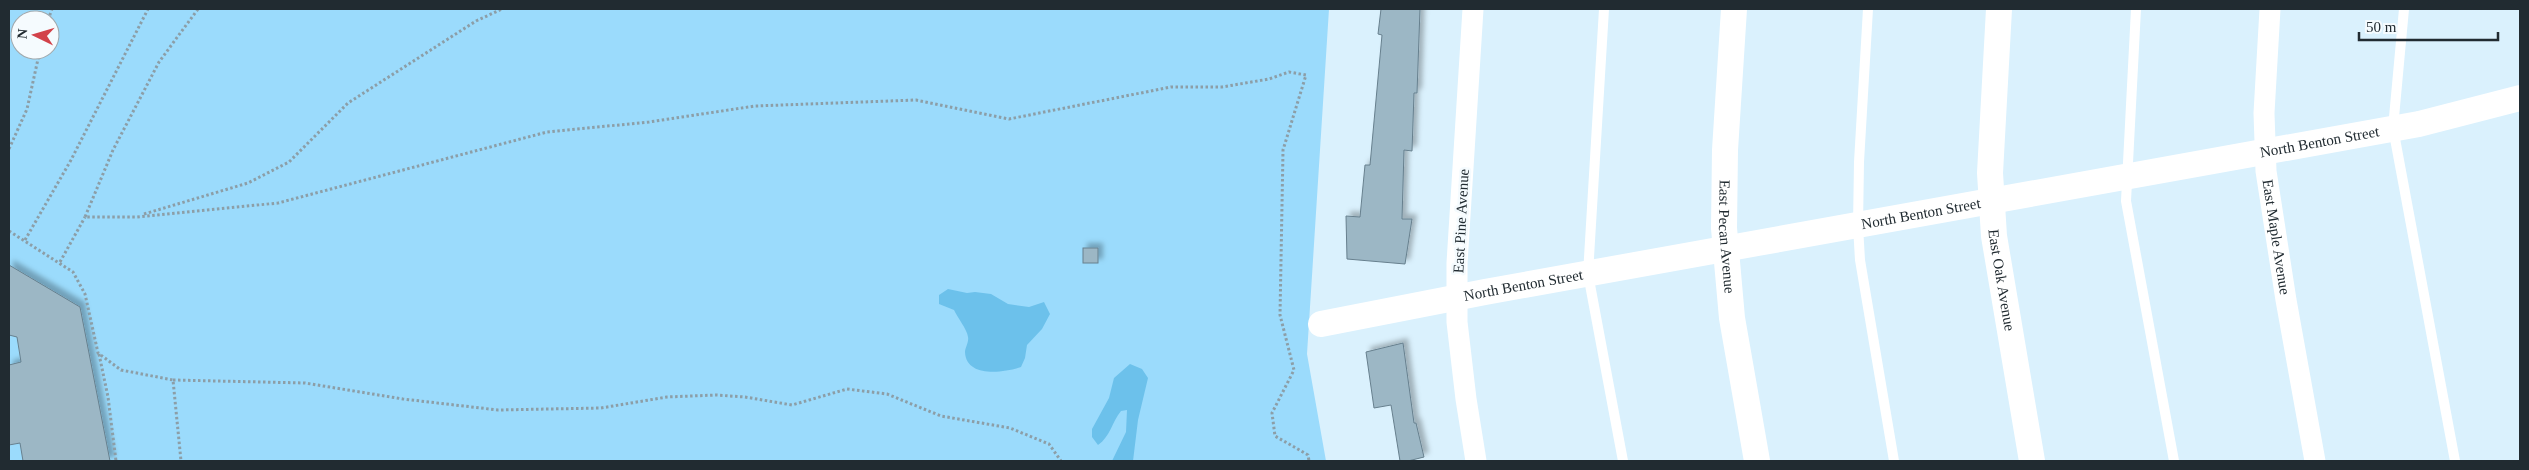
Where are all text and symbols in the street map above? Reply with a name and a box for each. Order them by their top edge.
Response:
north arrow [10,10,60,60]
scale bar [2359,10,2498,42]
text: 50 m [2366,19,2397,35]
text: N [15,28,30,40]
street label: North Benton Street [2259,123,2381,160]
street label: East Pine Avenue [1450,168,1472,274]
street label: East Maple Avenue [2259,178,2293,296]
street label: East Pecan Avenue [1716,180,1738,294]
street label: North Benton Street [1860,195,1983,232]
street label: East Oak Avenue [1986,229,2018,333]
street label: North Benton Street [1462,266,1585,304]

